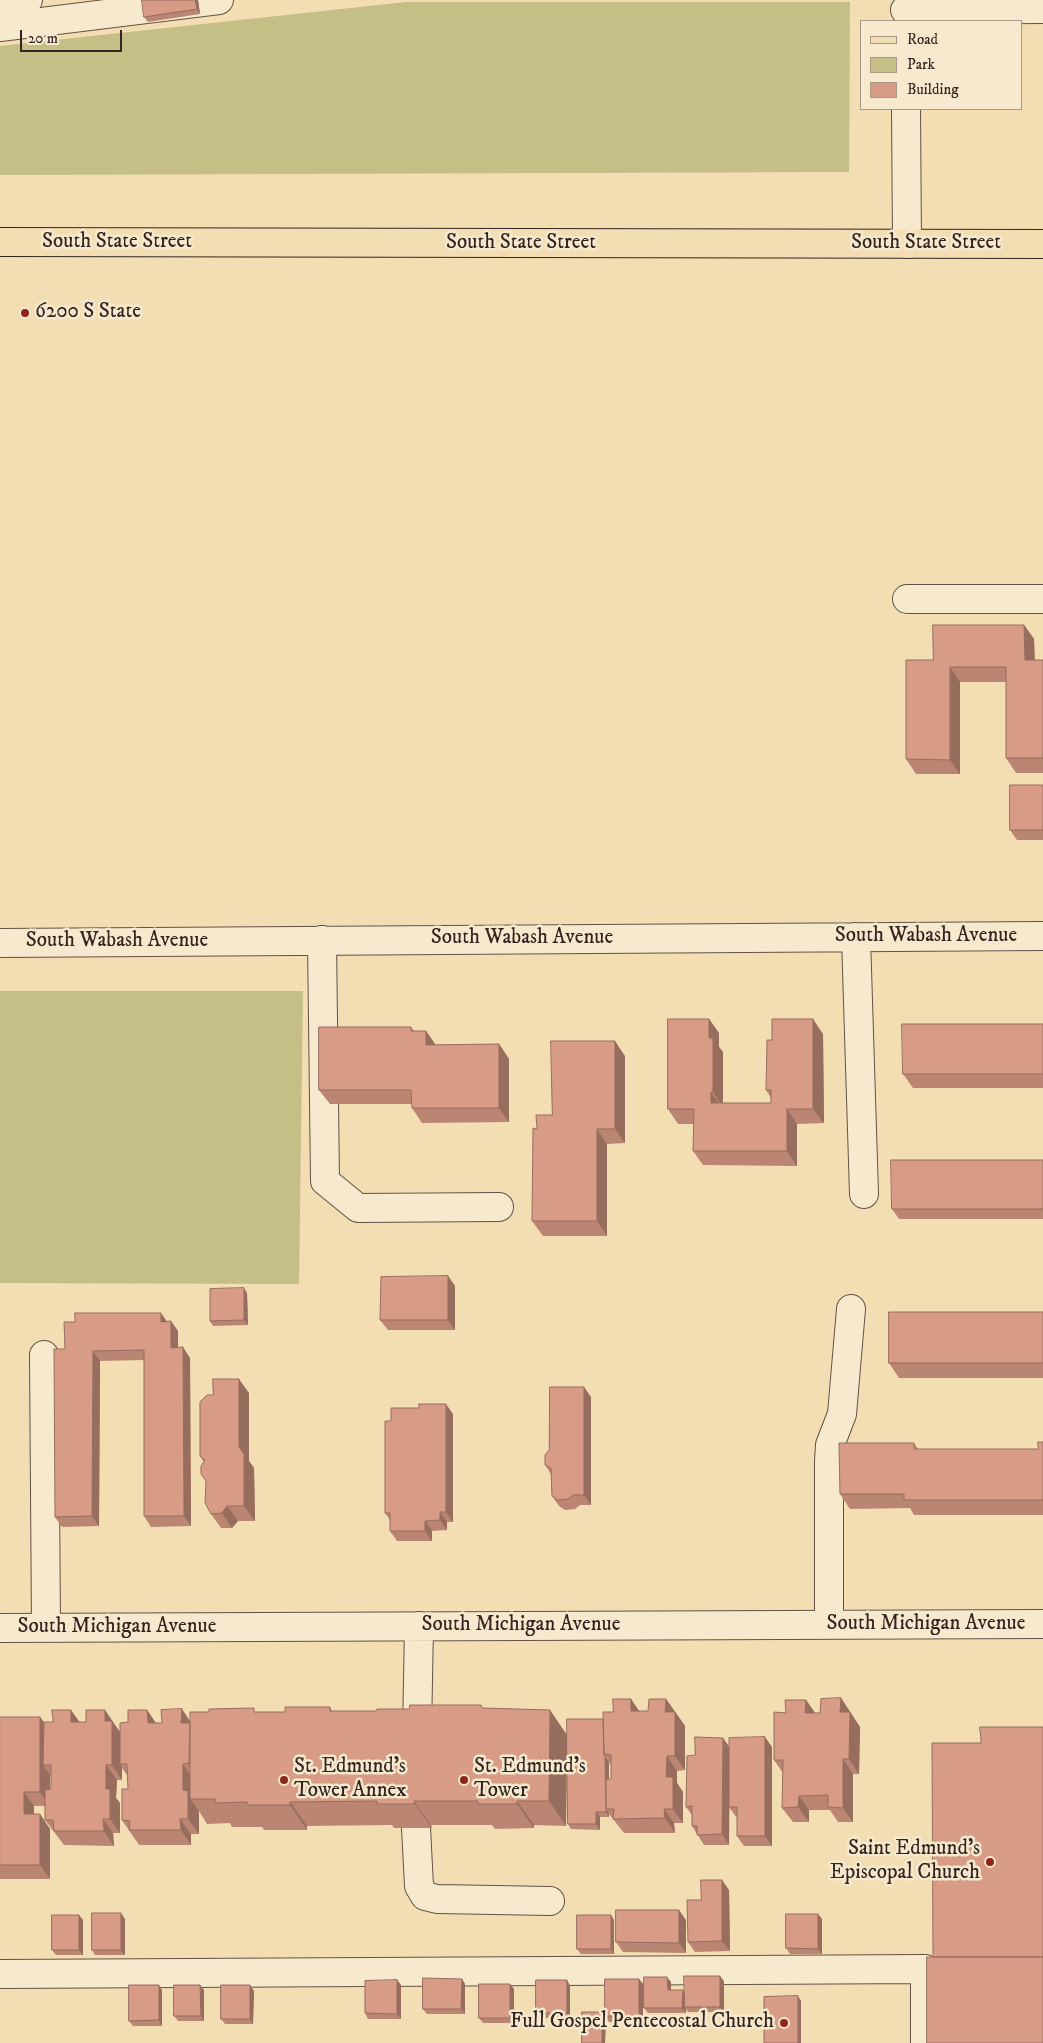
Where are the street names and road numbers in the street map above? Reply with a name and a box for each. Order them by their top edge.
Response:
street label: South State Street [42,230,192,256]
street label: South State Street [446,231,596,257]
street label: South State Street [851,231,1001,257]
street label: South Wabash Avenue [835,924,1017,950]
street label: South Wabash Avenue [431,926,613,952]
street label: South Wabash Avenue [26,929,208,955]
street label: South Michigan Avenue [827,1612,1025,1638]
street label: South Michigan Avenue [422,1613,620,1639]
street label: South Michigan Avenue [18,1615,216,1641]

